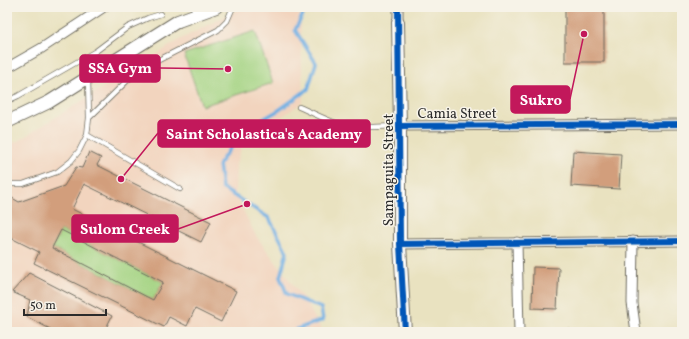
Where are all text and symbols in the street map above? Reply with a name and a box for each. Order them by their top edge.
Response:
callout: SSA Gym [80,55,160,82]
text: SSA Gym [88,59,153,80]
callout: Sukro [511,86,570,113]
text: Sukro [520,91,563,112]
street label: Camia Street [417,105,497,124]
street label: Sampaguita Street [380,114,399,226]
callout: Saint Scholastica's Academy [158,120,370,147]
text: Saint Scholastica's Academy [166,125,363,146]
callout: Sulom Creek [72,215,178,242]
text: Sulom Creek [80,220,170,241]
scale bar [24,291,106,317]
text: 50 m [30,298,56,314]

